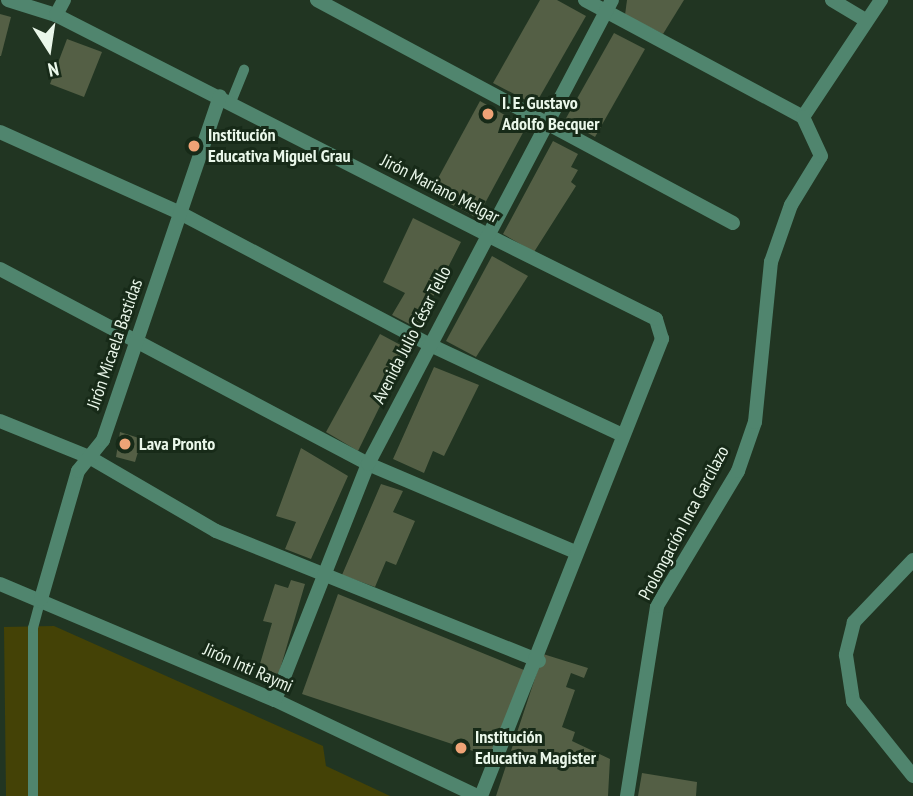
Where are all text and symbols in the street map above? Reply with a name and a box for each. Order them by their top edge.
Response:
north arrow [14,14,84,84]
text: N [46,57,61,82]
place label: I. E. Gustavo Adolfo Becquer [502,93,599,136]
marker: I. E. Gustavo Adolfo Becquer [480,106,496,122]
place label: Institución Educativa Miguel Grau [208,125,351,168]
marker: Institución Educativa Miguel Grau [186,138,202,154]
street label: Jirón Mariano Melgar [377,150,503,228]
street label: Avenida Julio César Tello [368,262,456,408]
street label: Jirón Micaela Bastidas [83,276,147,412]
place label: Lava Pronto [139,433,215,455]
marker: Lava Pronto [117,436,133,452]
street label: Prolongación Inca Garcilazo [634,442,734,604]
street label: Jirón Inti Raymi [200,639,296,697]
place label: Institución Educativa Magister [475,727,596,770]
marker: Institución Educativa Magister [453,740,469,756]

